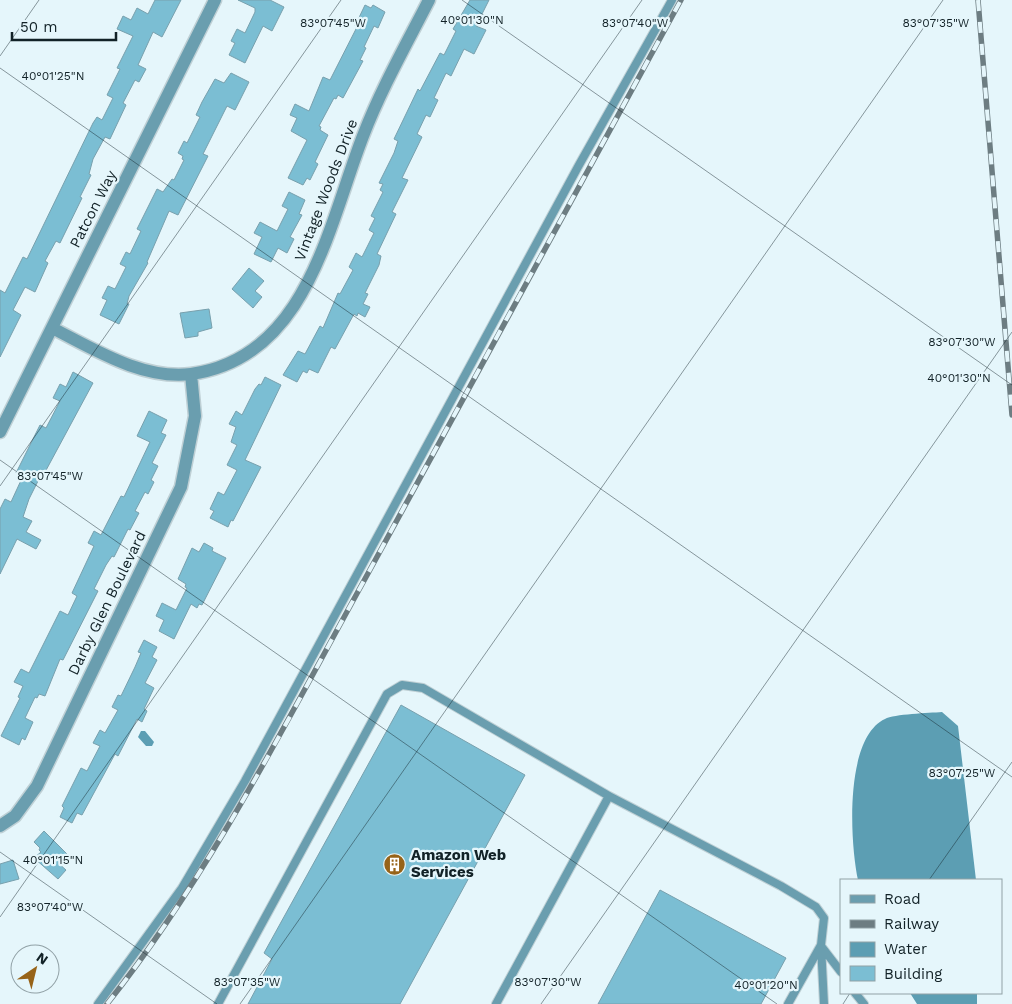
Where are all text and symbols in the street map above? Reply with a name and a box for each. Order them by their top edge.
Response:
scale bar [12,10,116,42]
text: 40°01'30"N [440,13,504,27]
text: 83°07'45"W [300,16,366,30]
text: 83°07'40"W [602,16,669,30]
text: 83°07'35"W [903,16,970,30]
text: 50 m [20,18,57,36]
text: 40°01'25"N [22,69,84,83]
street label: Vintage Woods Drive [291,116,361,264]
street label: Patcon Way [66,167,120,251]
text: 83°07'30"W [928,335,996,349]
text: 40°01'30"N [927,371,991,385]
text: 83°07'45"W [17,469,83,483]
street label: Darby Glen Boulevard [64,528,150,678]
text: 83°07'25"W [929,766,996,780]
place label: Amazon Web Services [411,846,506,881]
building icon: Amazon Web Services [383,852,407,876]
text: 40°01'15"N [23,853,83,867]
legend [840,879,1002,994]
text: Road [884,890,921,908]
text: 83°07'40"W [17,900,84,914]
text: Railway [884,915,939,933]
text: Water [884,940,927,958]
north arrow [10,944,60,994]
text: N [34,949,51,968]
text: Building [884,965,942,983]
text: 83°07'35"W [214,975,281,989]
text: 83°07'30"W [514,975,582,989]
text: 40°01'20"N [734,978,798,992]

